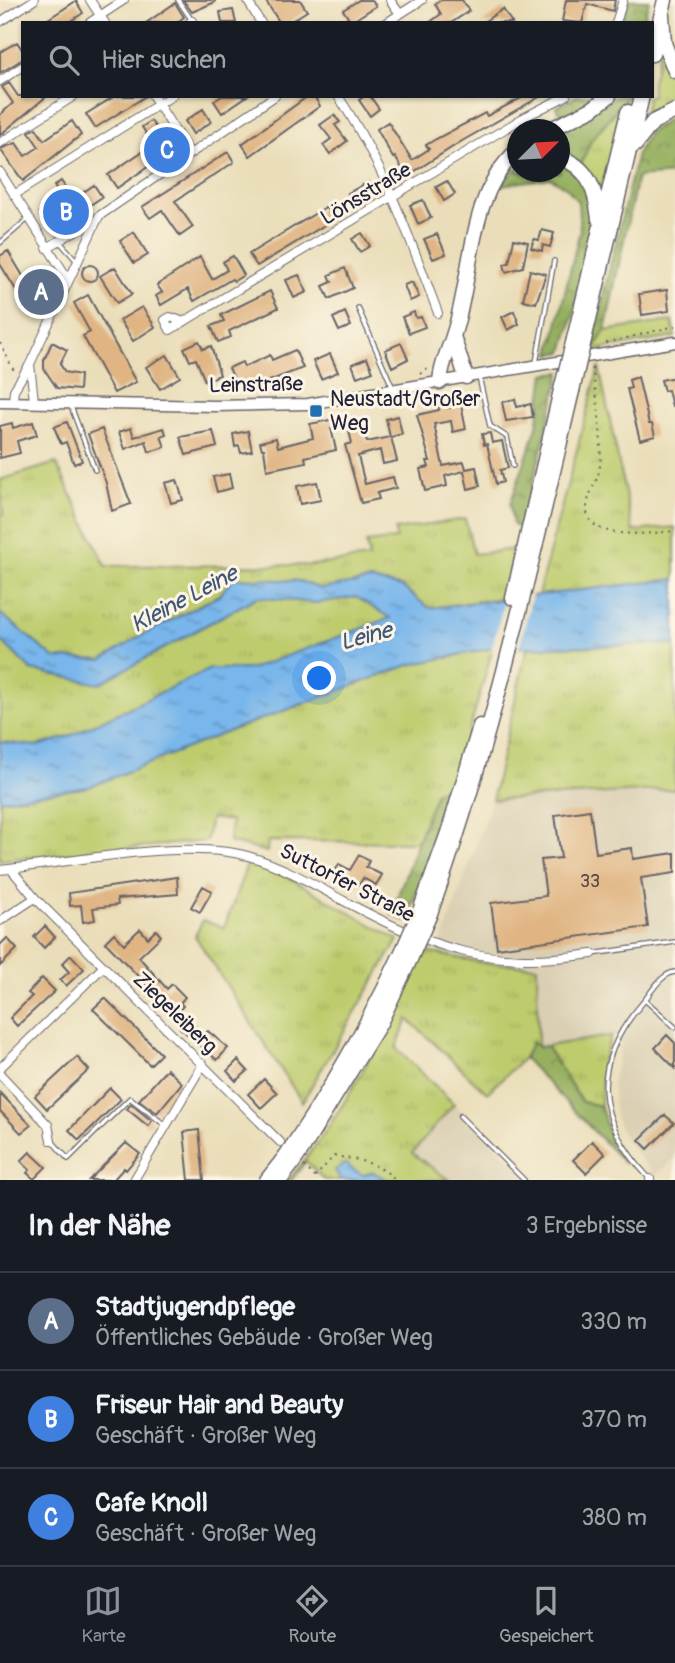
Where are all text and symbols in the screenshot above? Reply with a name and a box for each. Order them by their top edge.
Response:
search box [21,21,654,98]
icon: search [45,41,83,79]
text: Hier suchen [101,44,226,76]
north arrow [507,119,570,182]
pin: C [144,124,190,176]
street label: Lönsstraße [316,156,417,232]
pin: B [43,186,89,238]
pin: A [18,266,64,318]
street label: Leinstraße [209,371,304,399]
place label: Neustadt/Großer Weg [330,386,481,437]
marker: Neustadt/Großer Weg [308,403,324,419]
water label: Kleine Leine [126,558,245,639]
water label: Leine [337,615,398,657]
your location [302,661,336,695]
street label: Suttorfer Straße [275,837,420,929]
house number: 33 [580,870,600,893]
street label: Ziegeleiberg [127,966,223,1060]
text: In der Nähe [28,1207,170,1244]
text: 3 Ergebnisse [526,1211,647,1240]
text: Stadtjugendpflege [95,1291,295,1323]
text: A [44,1307,58,1336]
text: 330 m [580,1307,647,1336]
text: Öffentliches Gebäude · Großer Weg [95,1323,433,1352]
text: Friseur Hair and Beauty [95,1389,343,1421]
text: B [44,1405,58,1434]
text: 370 m [581,1405,647,1434]
text: Geschäft · Großer Weg [95,1421,316,1450]
text: Cafe Knoll [95,1487,208,1519]
text: C [44,1503,58,1532]
text: 380 m [581,1503,647,1532]
text: Geschäft · Großer Weg [95,1519,316,1548]
tab: Karte [81,1582,126,1648]
tab: Route [288,1582,336,1648]
tab: Gespeichert [499,1582,594,1648]

